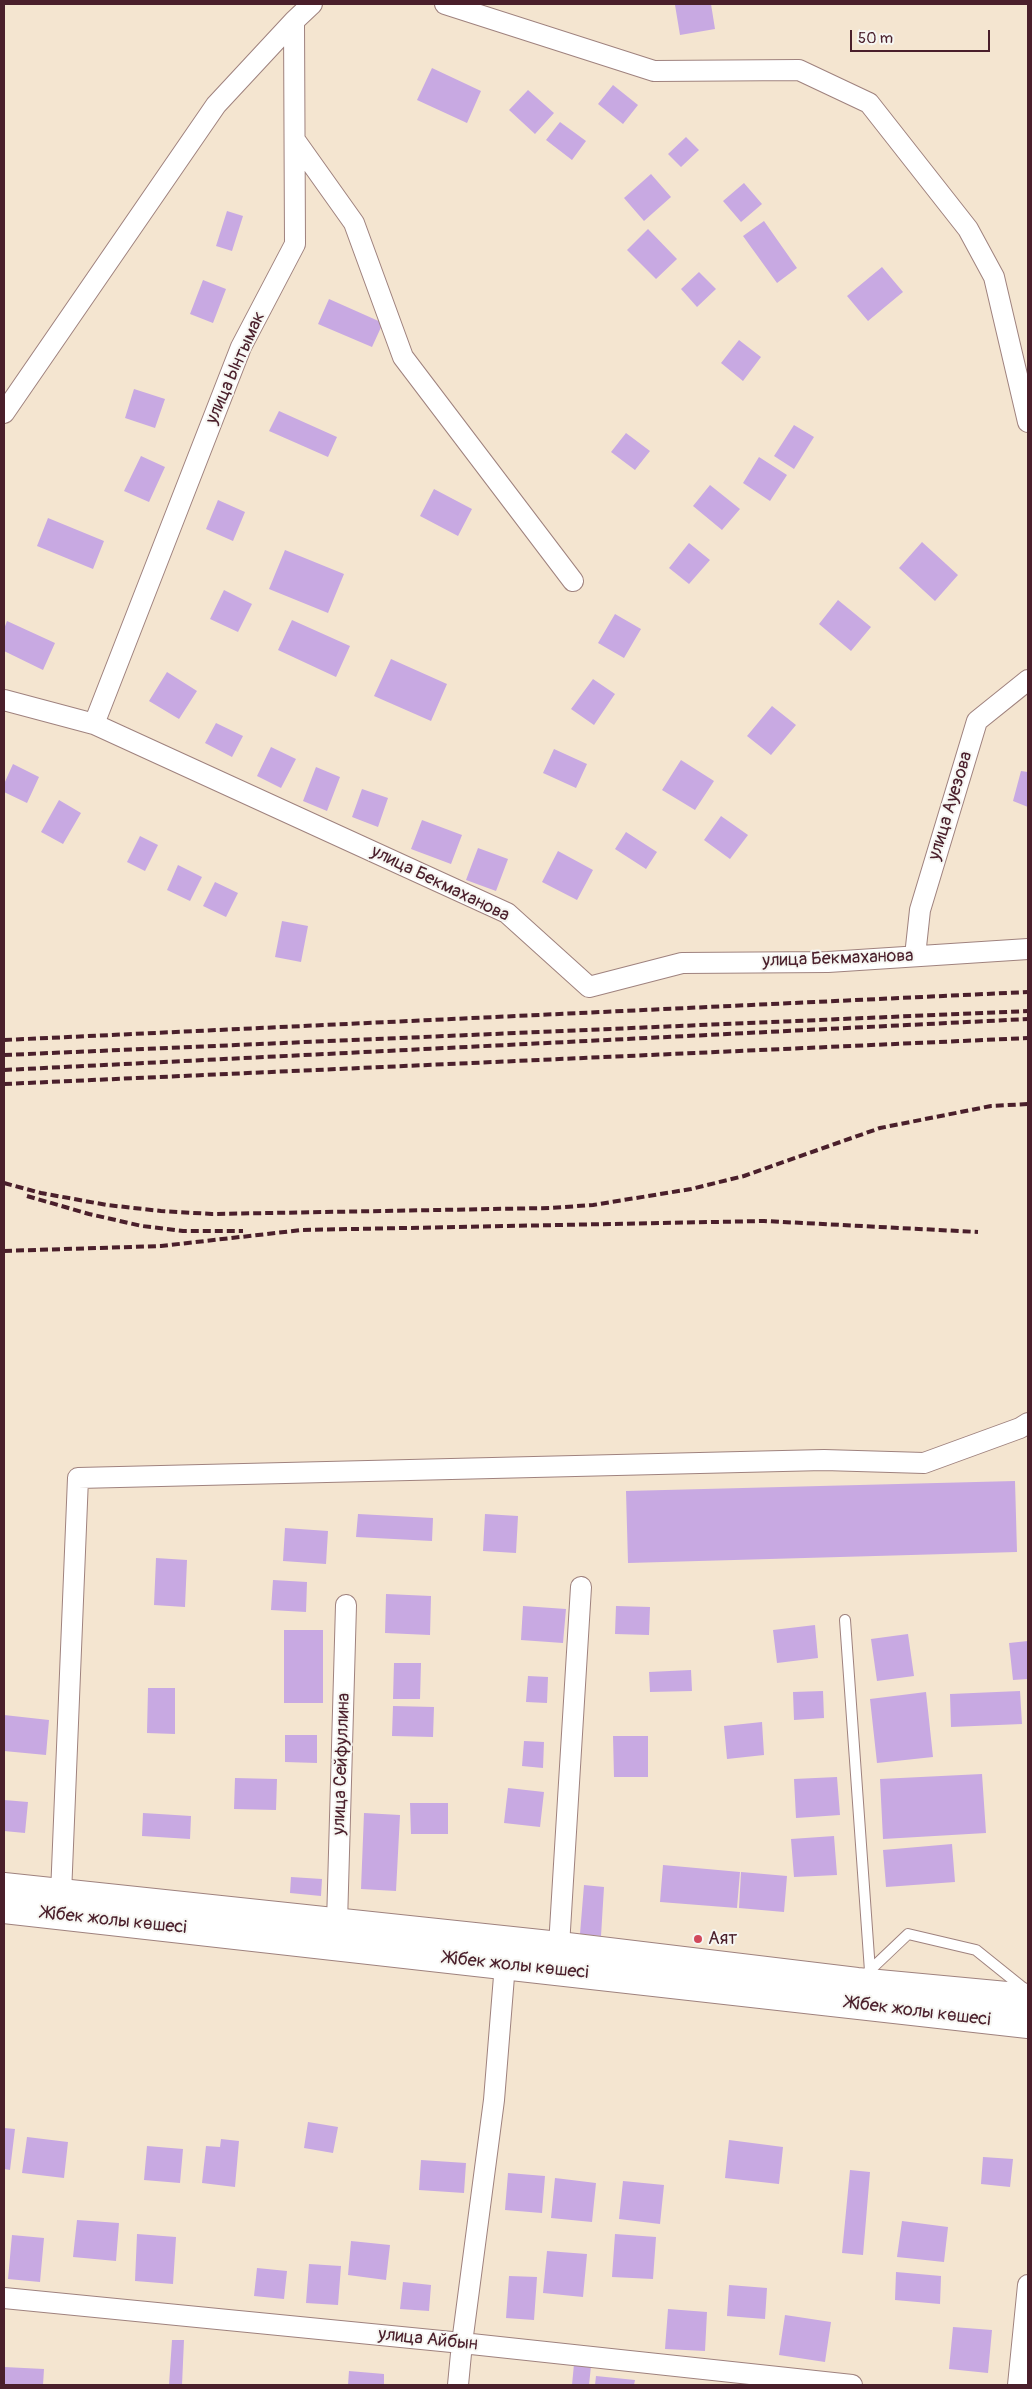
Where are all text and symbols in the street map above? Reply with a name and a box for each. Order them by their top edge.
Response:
scale bar [852,20,992,52]
text: 50 m [858,29,893,48]
street label: улица Ынтымак [202,308,270,428]
street label: улица Ауезова [924,749,978,863]
street label: улица Бекмаханова [367,841,513,927]
street label: улица Бекмаханова [762,946,914,972]
street label: улица Сейфуллина [329,1693,355,1835]
street label: Жібек жолы көшесі [40,1903,188,1939]
place label: Аят [708,1928,737,1950]
marker: Аят [692,1933,704,1945]
street label: Жібек жолы көшесі [442,1948,590,1984]
street label: Жібек жолы көшесі [844,1992,992,2032]
street label: улица Айбын [377,2324,479,2356]

